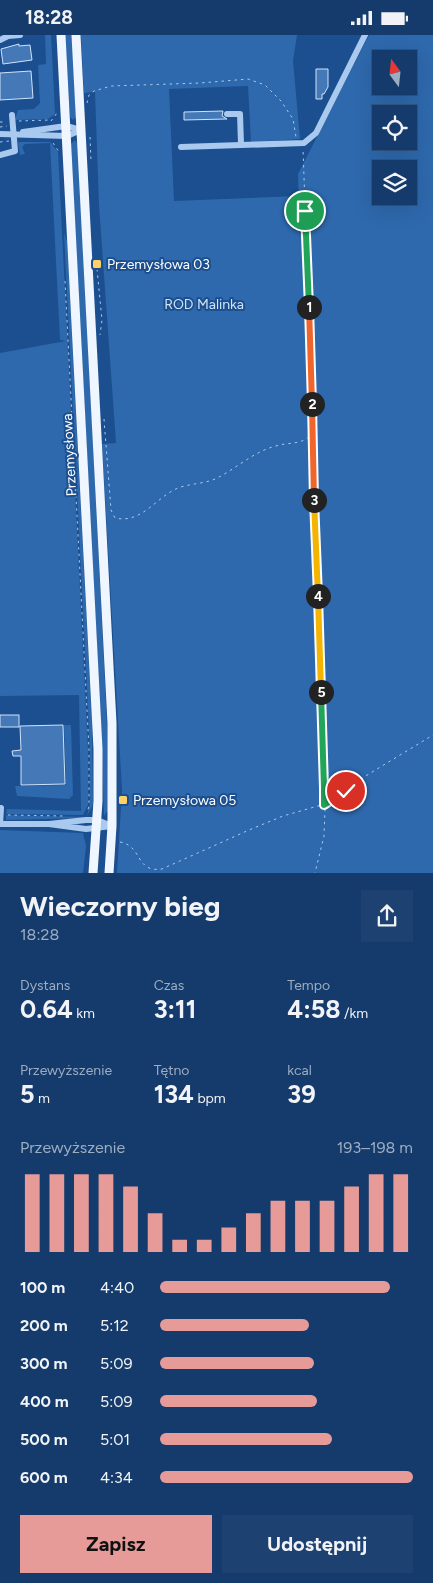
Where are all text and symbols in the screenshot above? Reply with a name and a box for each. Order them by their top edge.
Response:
text: 18:28 [25,6,73,29]
north arrow [372,50,418,95]
map controls [372,50,417,205]
button: locate [372,105,417,150]
button: layers [372,160,417,205]
pin [284,190,326,232]
icon: arrive [291,197,319,225]
place label: Przemysłowa 03 [107,256,210,273]
marker: Przemysłowa 03 [91,258,103,270]
pin: 1 [296,295,322,319]
park label: ROD Malinka [164,296,244,313]
text: 1 [307,299,312,316]
pin: 2 [300,391,324,417]
text: 2 [308,396,317,413]
street label: Przemysłowa [59,413,80,497]
pin: 3 [302,487,326,513]
text: 3 [311,492,318,509]
pin: 4 [306,583,330,609]
text: 4 [314,588,323,605]
pin: 5 [308,679,334,705]
text: 5 [317,684,326,701]
pin [325,770,367,812]
icon: check [332,777,360,805]
place label: Przemysłowa 05 [133,792,236,809]
marker: Przemysłowa 05 [117,794,129,806]
text: Wieczorny bieg [20,889,221,923]
button: share [361,890,413,942]
text: 18:28 [20,925,59,944]
text: Dystans [20,977,70,994]
text: Czas [154,977,184,994]
text: Tempo [287,977,330,994]
text: 0.64 [20,994,73,1024]
text: 3:11 [154,994,196,1024]
text: 4:58 [287,994,341,1024]
text: km [73,1005,95,1022]
text: /km [341,1005,368,1022]
text: Przewyższenie [20,1062,112,1079]
text: Tętno [154,1062,189,1079]
text: kcal [287,1062,312,1079]
text: 5 [20,1079,35,1109]
text: 134 [154,1079,194,1109]
text: 39 [287,1079,316,1109]
text: m [35,1090,50,1107]
text: bpm [194,1090,226,1107]
text: Przewyższenie [20,1138,125,1157]
text: 193–198 m [337,1138,413,1157]
text: 100 m [20,1278,65,1297]
text: 4:40 [100,1278,134,1297]
text: 200 m [20,1316,68,1335]
text: 5:12 [100,1316,129,1335]
text: 300 m [20,1354,67,1373]
text: 5:09 [100,1354,133,1373]
text: 400 m [20,1392,69,1411]
text: 5:09 [100,1392,133,1411]
text: 500 m [20,1430,68,1449]
text: 5:01 [100,1430,130,1449]
text: 600 m [20,1468,68,1487]
text: 4:34 [100,1468,133,1487]
button: Zapisz [20,1515,212,1573]
button: Udostępnij [222,1515,413,1573]

